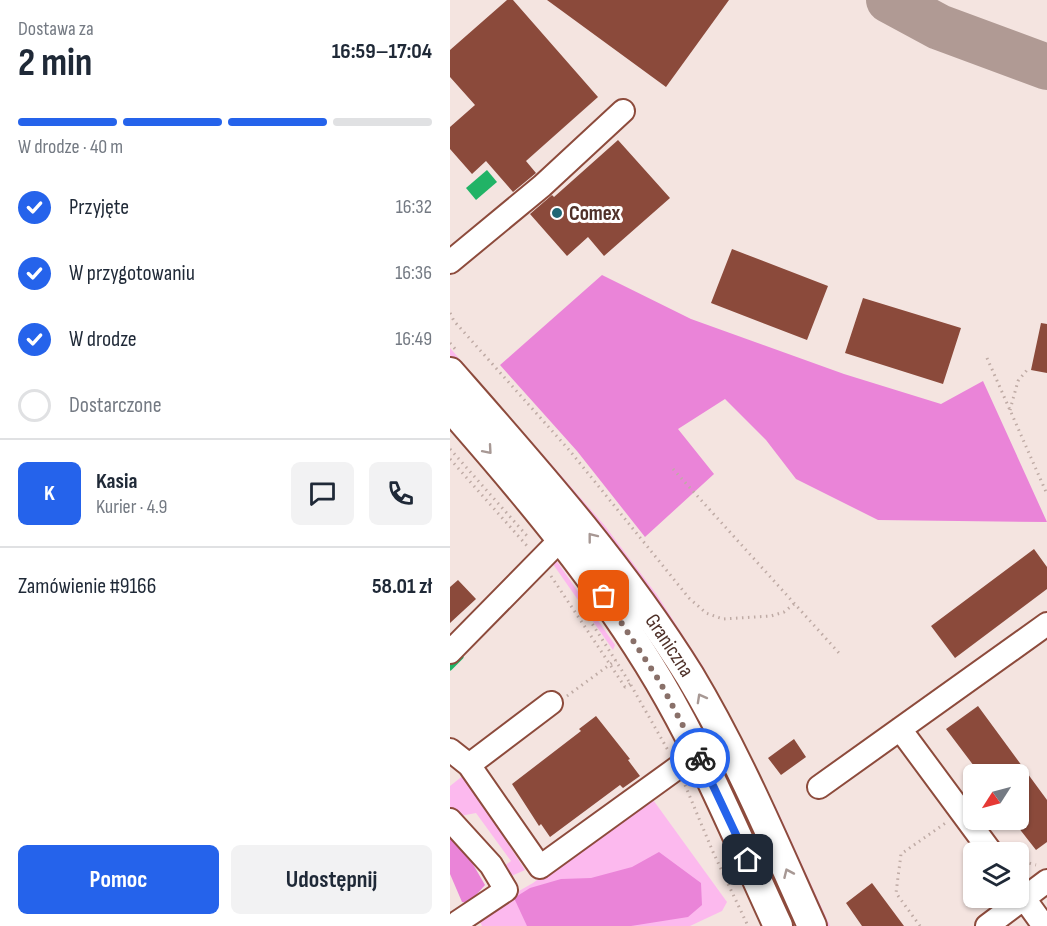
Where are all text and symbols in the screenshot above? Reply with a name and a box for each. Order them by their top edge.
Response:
text: Dostawa za [18,17,94,41]
text: 16:59–17:04 [332,38,432,65]
text: 2 min [18,40,92,87]
text: W drodze · 40 m [18,135,123,159]
icon: check [18,191,51,224]
text: Przyjęte [69,194,129,221]
text: 16:32 [396,195,432,219]
place label: Comex [569,201,620,226]
marker: Comex [550,206,564,220]
icon: check [18,257,51,290]
text: W przygotowaniu [69,260,195,287]
text: 16:36 [395,261,432,285]
icon: check [18,323,51,356]
text: W drodze [69,326,137,353]
text: 16:49 [395,327,432,351]
text: Dostarczone [69,392,162,419]
one-way arrow [480,443,491,454]
button: chat [291,462,354,525]
button: phone [369,462,432,525]
text: Kasia [96,468,138,495]
text: K [44,480,55,507]
text: Kurier · 4.9 [96,495,167,519]
one-way arrow [589,532,600,543]
pin [578,570,629,621]
text: Zamówienie #9166 [18,573,156,600]
text: 58.01 zł [372,573,432,600]
icon: bag [587,579,620,612]
street label: Graniczna [640,609,700,681]
one-way arrow [697,694,709,704]
courier [670,728,730,788]
icon: bike [684,742,717,775]
north arrow [963,764,1029,830]
map controls [963,764,1029,908]
pin [722,834,773,885]
button: layers [963,842,1029,908]
icon: home [731,843,764,876]
button: Pomoc [18,845,219,914]
button: Udostępnij [231,845,432,914]
one-way arrow [783,868,795,879]

